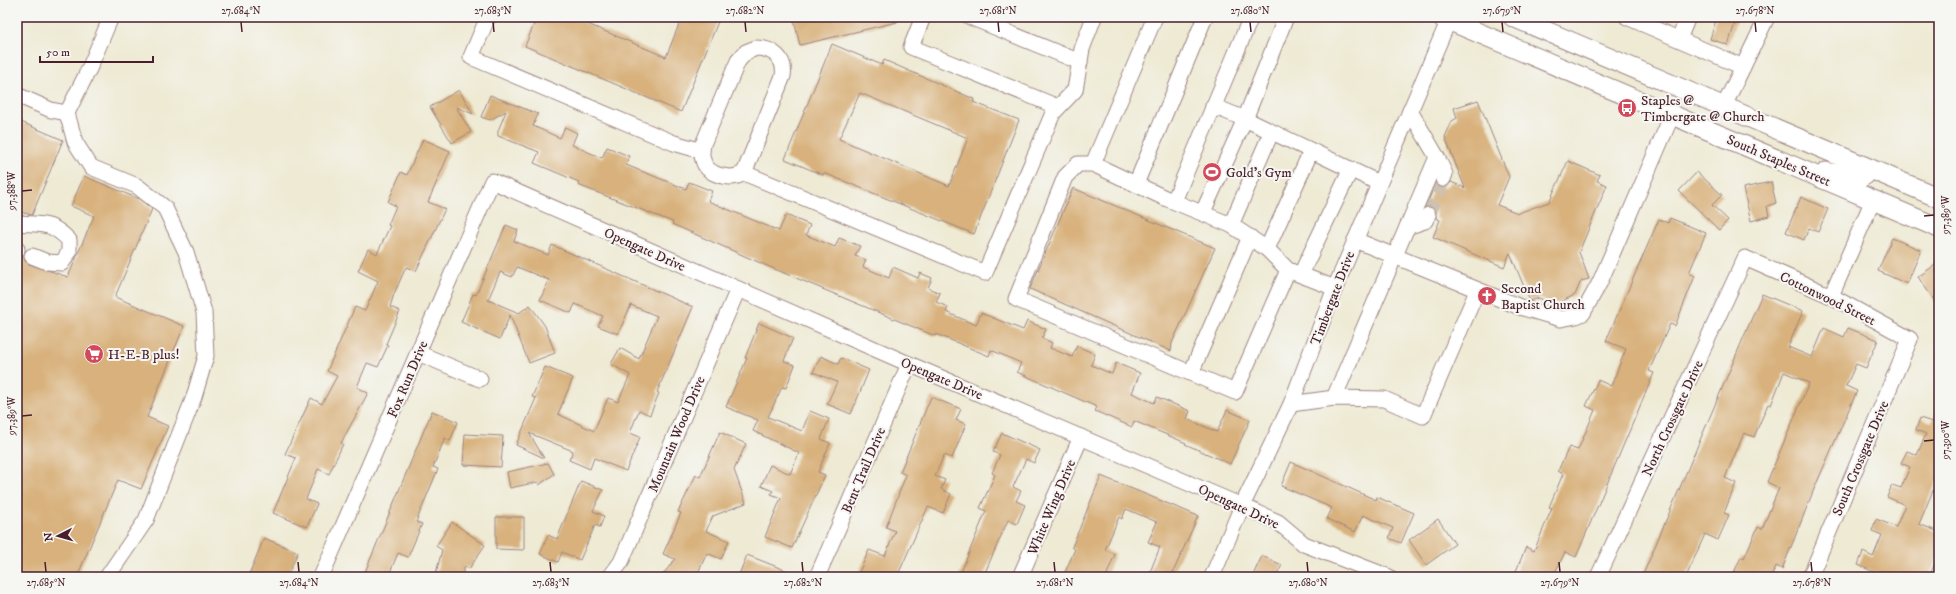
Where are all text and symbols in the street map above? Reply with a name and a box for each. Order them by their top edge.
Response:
text: 27.684°N [221,5,261,17]
text: 27.683°N [474,5,512,17]
text: 27.682°N [726,5,764,17]
text: 27.681°N [979,5,1017,17]
text: 27.680°N [1230,5,1270,17]
text: 27.679°N [1482,5,1522,17]
text: 27.678°N [1735,5,1775,17]
scale bar [40,38,153,64]
text: 50 m [46,45,70,60]
place label: Staples @ Timbergate @ Church [1641,92,1765,126]
bus stop icon: Staples @ Timbergate @ Church [1616,97,1638,119]
street label: South Staples Street [1724,131,1834,191]
sports icon: Gold's Gym [1201,161,1223,183]
place label: Gold's Gym [1226,164,1292,182]
text: 97.388°W [6,171,18,211]
text: 97.389°W [1940,195,1952,235]
street label: Opengate Drive [601,224,688,276]
street label: Timbergate Drive [1307,249,1359,348]
street label: Cottonwood Street [1777,268,1879,330]
place label: Second Baptist Church [1501,280,1586,314]
church icon: Second Baptist Church [1476,285,1498,307]
street label: Fox Run Drive [384,338,432,421]
supermarket icon: H-E-B plus! [83,343,105,365]
place label: H-E-B plus! [108,346,180,364]
street label: Opengate Drive [898,354,985,404]
street label: North Crossgate Drive [1638,357,1708,479]
street label: Mountain Wood Drive [644,373,710,495]
text: 97.389°W [6,396,18,436]
street label: South Crossgate Drive [1828,398,1893,519]
text: 97.390°W [1940,420,1952,461]
street label: Bent Trail Drive [838,424,890,516]
street label: White Wing Drive [1023,457,1080,559]
street label: Opengate Drive [1195,480,1282,534]
north arrow [38,516,78,556]
text: N [42,532,56,542]
text: 27.685°N [27,577,65,589]
text: 27.684°N [279,577,319,589]
text: 27.683°N [532,577,570,589]
text: 27.682°N [784,577,822,589]
text: 27.681°N [1036,577,1074,589]
text: 27.680°N [1288,577,1328,589]
text: 27.679°N [1540,577,1580,589]
text: 27.678°N [1792,577,1832,589]

